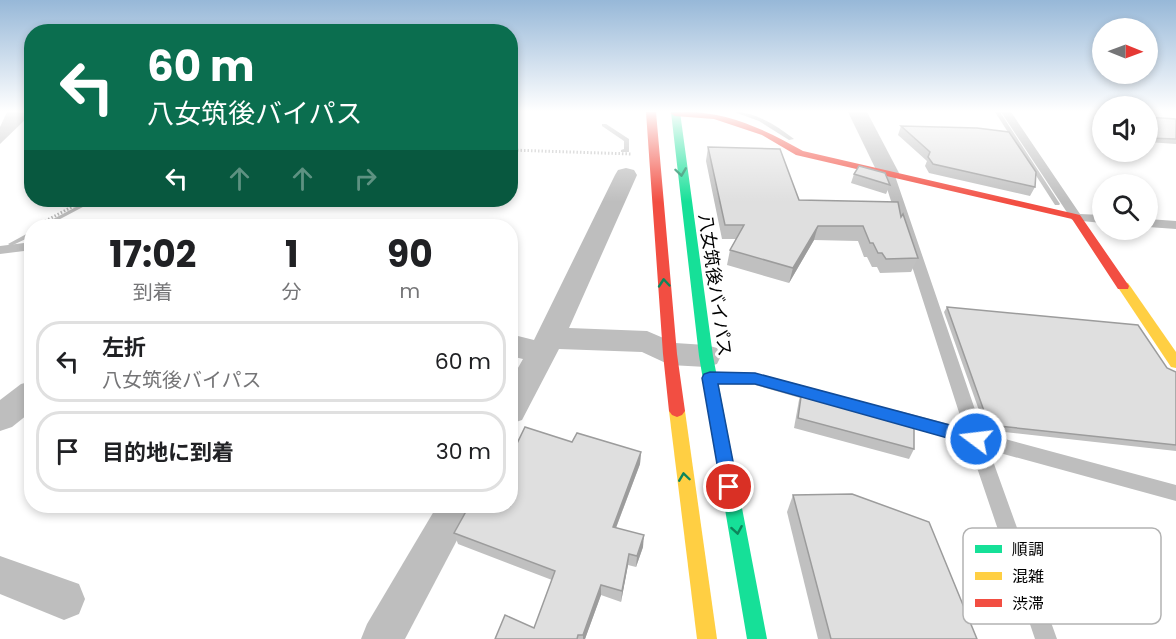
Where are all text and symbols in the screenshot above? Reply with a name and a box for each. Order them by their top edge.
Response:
north arrow [1092,18,1158,84]
map controls [1092,18,1158,240]
text: 60 m [147,37,255,96]
icon: left [48,48,126,126]
text: 八女筑後バイパス [147,95,362,132]
button: sound [1092,96,1158,162]
icon: left [160,162,193,195]
icon: ahead [223,162,256,195]
icon: ahead [286,162,319,195]
icon: right [349,162,382,195]
one-way arrow [674,167,687,176]
button: search [1092,174,1158,240]
street label: 八女筑後バイパス [693,212,738,358]
text: 17:02 [109,229,196,280]
text: 1 [285,229,298,280]
text: 90 [387,229,433,280]
text: m [400,277,420,305]
text: 到着 [133,278,173,306]
text: 分 [282,278,302,306]
one-way arrow [658,279,671,288]
text: 左折 [102,332,146,363]
icon: left [51,345,84,378]
text: 60 m [435,346,491,377]
text: 八女筑後バイパス [102,366,262,394]
position arrow [944,407,1008,471]
icon: arrive [51,435,84,468]
text: 30 m [436,436,491,467]
text: 目的地に到着 [102,437,234,468]
pin [703,461,754,512]
icon: arrive [712,470,745,503]
one-way arrow [679,472,691,482]
one-way arrow [730,525,743,535]
legend [963,528,1161,624]
text: 順調 [1012,538,1044,561]
text: 混雑 [1012,565,1044,588]
text: 渋滞 [1012,592,1044,615]

